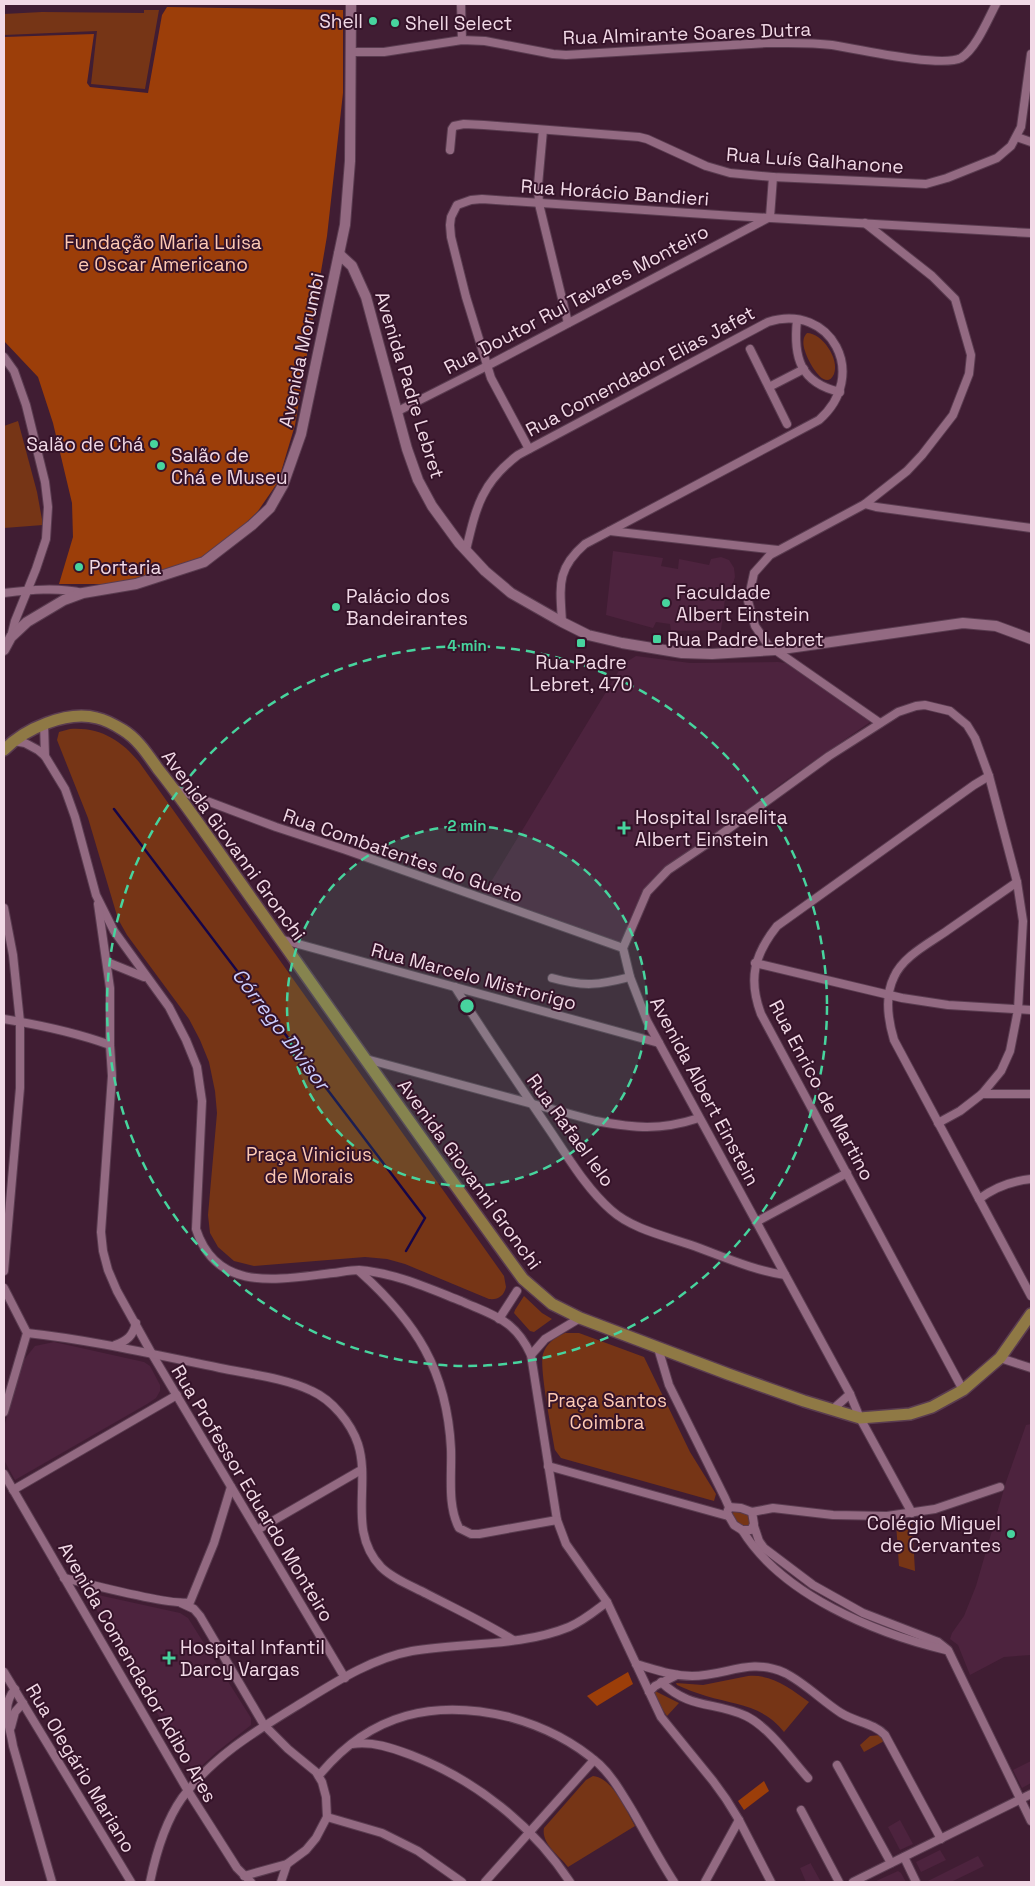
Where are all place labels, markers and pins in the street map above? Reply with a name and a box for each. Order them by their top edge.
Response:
place label: Shell [319,9,363,34]
place label: Shell Select [405,11,512,36]
marker: Shell [367,15,379,27]
marker: Shell Select [389,17,401,29]
place label: Salão de Chá [26,432,144,457]
marker: Salão de Chá [148,438,160,450]
place label: Salão de Chá e Museu [171,443,288,490]
marker: Salão de Chá e Museu [155,460,167,472]
place label: Portaria [89,555,161,580]
marker: Portaria [73,561,85,573]
place label: Faculdade Albert Einstein [676,580,810,627]
place label: Palácio dos Bandeirantes [346,584,468,631]
marker: Faculdade Albert Einstein [660,597,672,609]
marker: Palácio dos Bandeirantes [330,601,342,613]
place label: Rua Padre Lebret [667,627,824,652]
marker: Rua Padre Lebret [651,633,663,645]
marker: Rua Padre Lebret, 470 [575,637,587,649]
place label: Rua Padre Lebret, 470 [529,650,633,697]
place label: Hospital Israelita Albert Einstein [635,805,788,852]
marker: Hospital Israelita Albert Einstein [617,821,631,835]
centre of rings [458,997,476,1015]
place label: Colégio Miguel de Cervantes [867,1511,1001,1558]
marker: Colégio Miguel de Cervantes [1005,1528,1017,1540]
place label: Hospital Infantil Darcy Vargas [180,1635,325,1682]
marker: Hospital Infantil Darcy Vargas [162,1651,176,1665]

